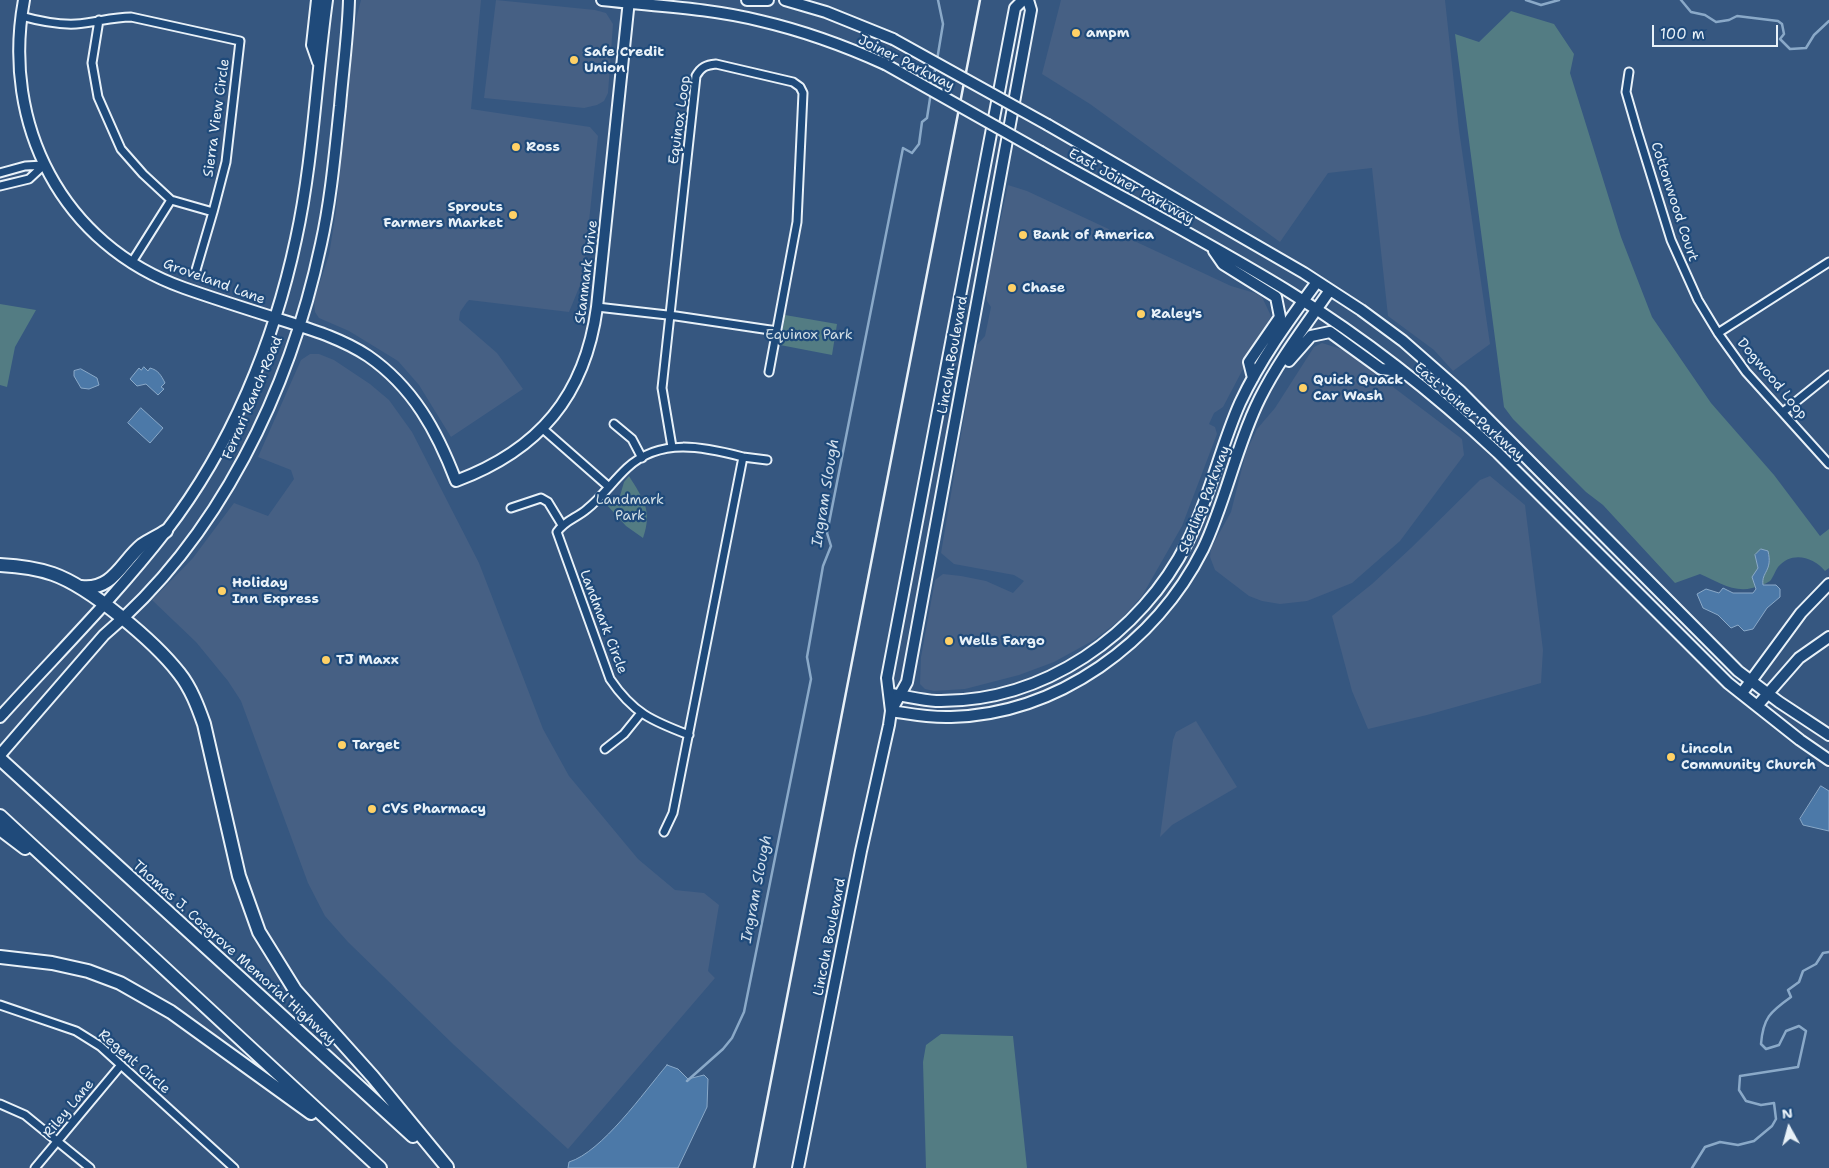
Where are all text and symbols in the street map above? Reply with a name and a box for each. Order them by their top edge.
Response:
scale bar [1654,15,1780,47]
text: 100 m [1660,24,1705,44]
place label: ampm [1086,25,1130,41]
marker: ampm [1070,27,1082,39]
street label: Joiner Parkway [855,31,957,95]
place label: Safe Credit Union [584,44,664,76]
marker: Safe Credit Union [568,54,580,66]
street label: Sierra View Circle [200,58,234,178]
street label: Equinox Loop [665,74,695,166]
place label: Ross [526,139,560,155]
street label: Cottonwood Court [1647,140,1701,264]
marker: Ross [510,141,522,153]
street label: East Joiner Parkway [1065,145,1197,229]
place label: Sprouts Farmers Market [383,199,503,232]
marker: Sprouts Farmers Market [507,209,519,221]
street label: Stanmark Drive [572,219,602,325]
place label: Bank of America [1033,227,1154,243]
marker: Bank of America [1017,229,1029,241]
street label: Groveland Lane [161,256,267,308]
place label: Chase [1022,280,1065,296]
marker: Chase [1006,282,1018,294]
street label: Lincoln Boulevard [934,295,972,415]
place label: Raley's [1151,306,1202,322]
marker: Raley's [1135,308,1147,320]
park label: Equinox Park [765,327,853,343]
street label: Ferrari Ranch Road [219,334,287,462]
street label: Dogwood Loop [1733,335,1811,423]
street label: East Joiner Parkway [1410,359,1528,465]
place label: Quick Quack Car Wash [1313,372,1403,404]
marker: Quick Quack Car Wash [1297,382,1309,394]
water label: Ingram Slough [809,438,843,548]
street label: Sterling Parkway [1176,443,1234,557]
park label: Landmark Park [596,492,664,524]
street label: Landmark Circle [575,568,631,676]
place label: Holiday Inn Express [232,575,319,608]
marker: Holiday Inn Express [216,585,228,597]
place label: Wells Fargo [959,633,1045,649]
marker: Wells Fargo [943,635,955,647]
place label: TJ Maxx [336,652,399,668]
marker: TJ Maxx [320,654,332,666]
place label: Target [352,737,400,753]
marker: Target [336,739,348,751]
place label: Lincoln Community Church [1681,741,1816,774]
marker: Lincoln Community Church [1665,751,1677,763]
place label: CVS Pharmacy [382,801,486,817]
marker: CVS Pharmacy [366,803,378,815]
water label: Ingram Slough [738,834,776,944]
street label: Thomas J. Cosgrove Memorial Highway [129,857,339,1049]
street label: Lincoln Boulevard [810,877,850,997]
street label: Regent Circle [95,1026,173,1098]
street label: Riley Lane [40,1076,98,1142]
north arrow [1764,1103,1814,1153]
text: N [1781,1104,1794,1123]

